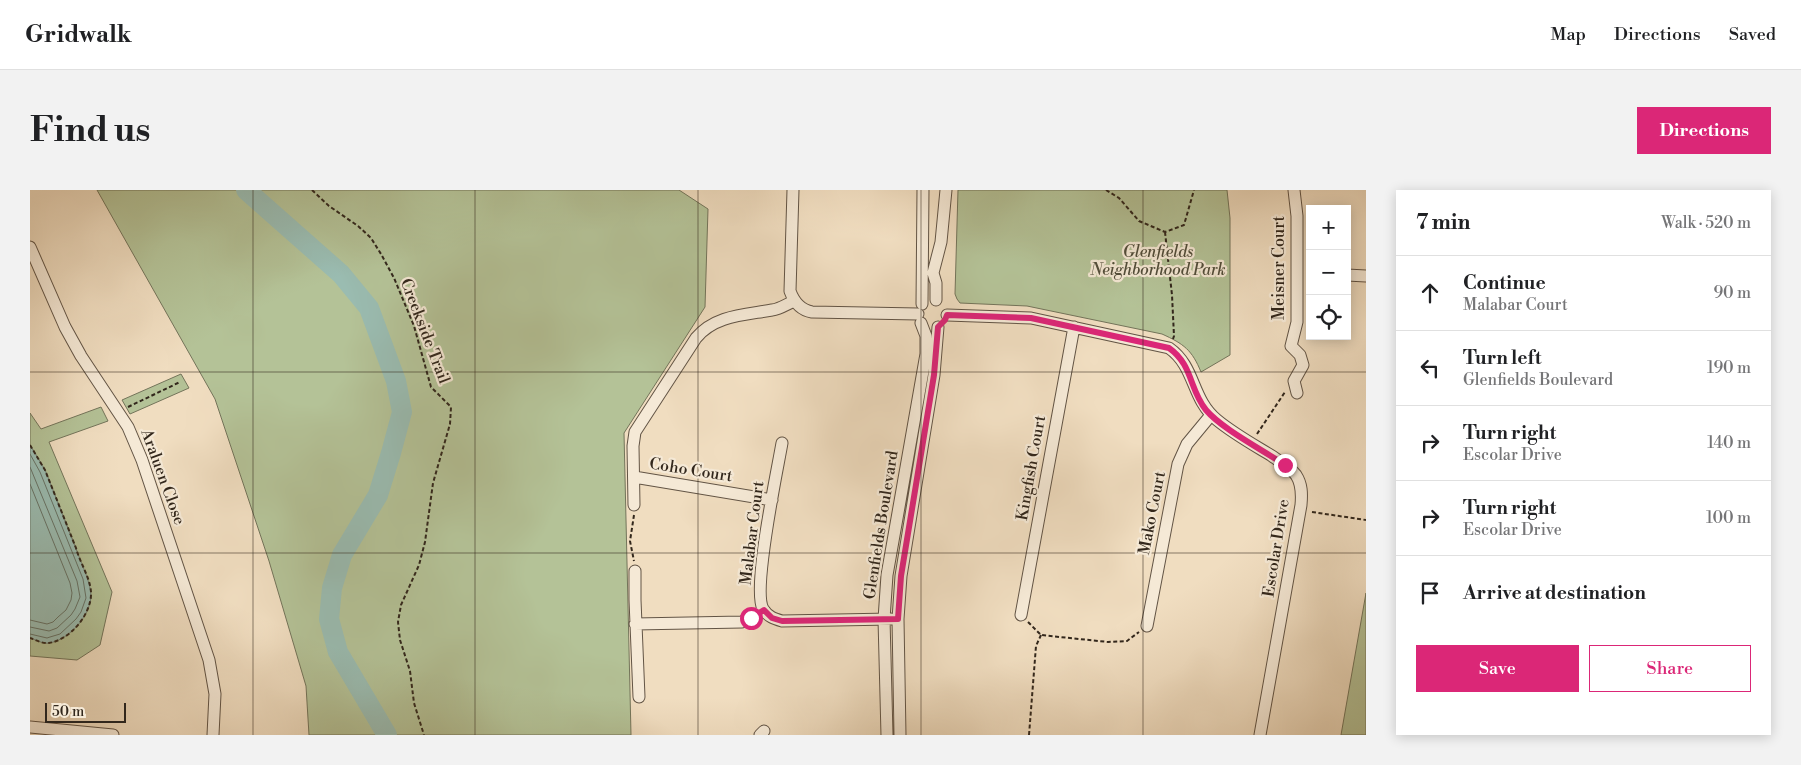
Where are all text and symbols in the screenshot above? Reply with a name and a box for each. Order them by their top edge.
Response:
text: Gridwalk [25,20,132,50]
text: Map [1550,23,1586,46]
text: Directions [1614,23,1701,46]
text: Saved [1729,23,1776,46]
button: Directions [1637,107,1771,154]
text: Find us [30,109,150,152]
map controls [1306,205,1351,340]
button: + [1306,205,1351,250]
text: 7 min [1416,210,1470,236]
text: Walk · 520 m [1661,213,1751,233]
street label: Meisner Court [1269,215,1289,320]
park label: Glenfields Neighborhood Park [1089,242,1226,280]
button: − [1306,250,1351,295]
text: Continue [1463,271,1546,295]
street label: Creekside Trail [396,276,454,387]
icon: ahead [1416,279,1444,307]
text: 90 m [1713,283,1751,303]
button: locate [1306,295,1351,340]
text: Malabar Court [1463,295,1568,315]
text: Turn left [1463,346,1542,370]
icon: left [1416,354,1444,382]
text: 190 m [1707,358,1751,378]
text: Glenfields Boulevard [1463,370,1613,390]
street label: Kingfish Court [1012,413,1050,522]
text: Turn right [1463,421,1556,445]
street label: Araluen Close [136,425,190,528]
icon: right [1416,429,1444,457]
text: 140 m [1707,433,1751,453]
text: Escolar Drive [1463,445,1562,465]
street label: Glenfields Boulevard [859,449,903,601]
street label: Coho Court [648,454,734,486]
route end [1274,454,1297,477]
street label: Mako Court [1134,469,1170,557]
street label: Malabar Court [736,480,768,586]
text: Turn right [1463,496,1556,520]
street label: Escolar Drive [1258,498,1294,598]
icon: right [1416,504,1444,532]
text: 100 m [1706,508,1751,528]
text: Escolar Drive [1463,520,1562,540]
icon: arrive [1416,579,1444,607]
text: Arrive at destination [1463,581,1646,605]
route start [740,607,763,630]
button: Save [1416,645,1579,692]
button: Share [1589,645,1751,692]
scale bar [45,700,126,723]
text: 50 m [52,703,84,721]

